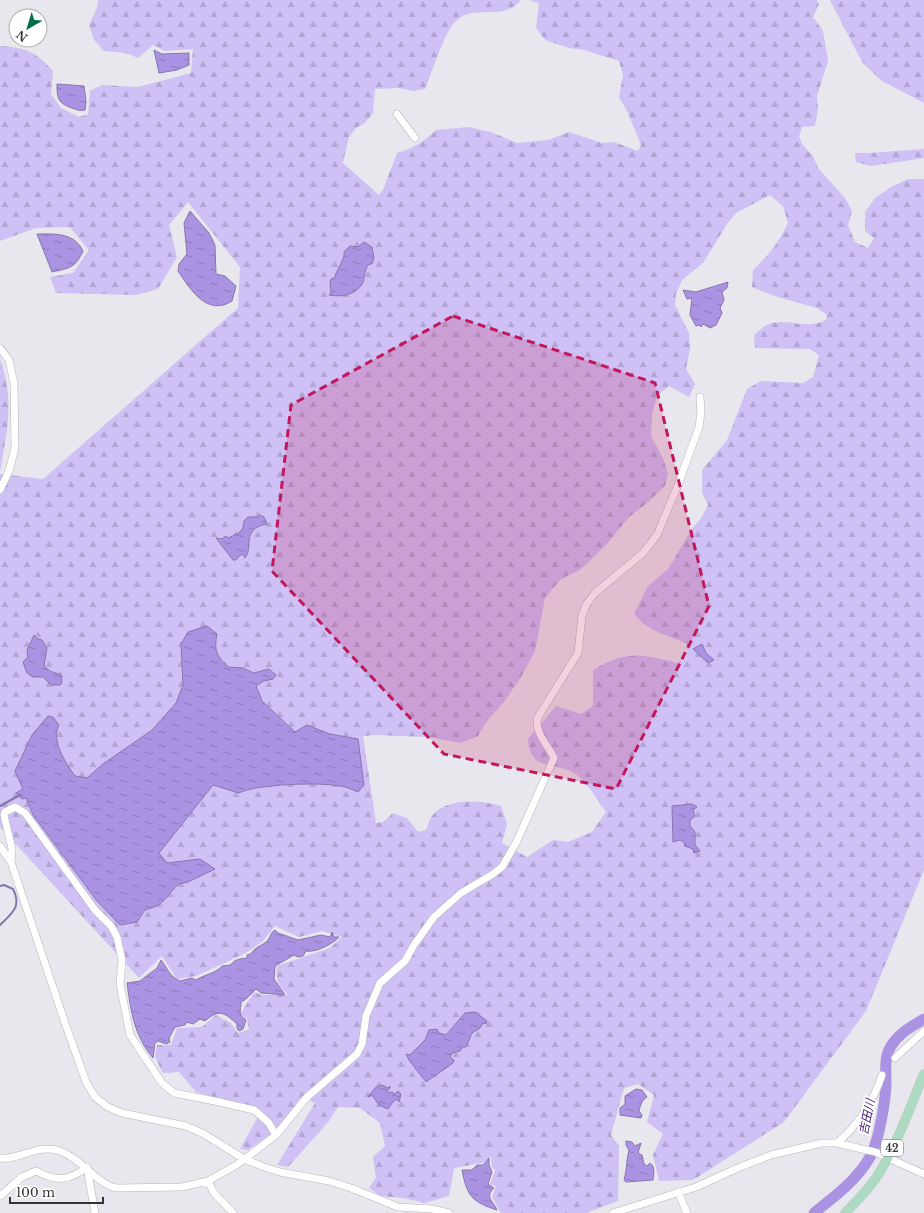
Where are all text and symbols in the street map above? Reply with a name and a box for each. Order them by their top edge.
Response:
north arrow [8,8,48,48]
text: N [13,27,30,45]
water label: 吉田川 [855,1096,878,1136]
road number: 42 [881,1140,903,1156]
scale bar [10,1179,103,1205]
text: 100 m [16,1185,55,1200]

